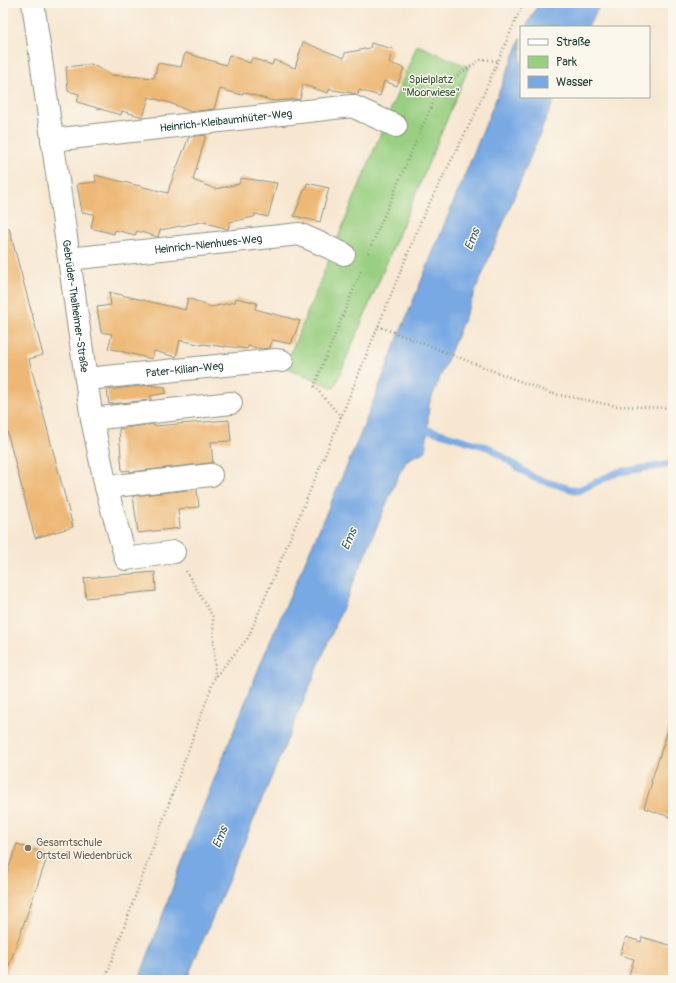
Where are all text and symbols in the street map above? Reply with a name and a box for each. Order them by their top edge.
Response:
legend [520,26,650,98]
text: Straße [556,35,590,50]
text: Park [556,55,577,70]
park label: Spielplatz "Moorwiese" [402,73,460,99]
text: Wasser [556,75,593,90]
street label: Heinrich-Kleibaumhüter-Weg [159,107,293,135]
water label: Ems [461,225,484,252]
street label: Heinrich-Nienhues-Weg [154,232,263,257]
street label: Gebrüder-Thalheimer-Straße [59,239,91,374]
street label: Pater-Kilian-Weg [145,359,225,380]
water label: Ems [338,525,361,552]
water label: Ems [209,823,232,850]
place label: Gesamtschule Ortsteil Wiedenbrück [36,836,132,862]
marker: Gesamtschule Ortsteil Wiedenbrück [23,843,33,853]

